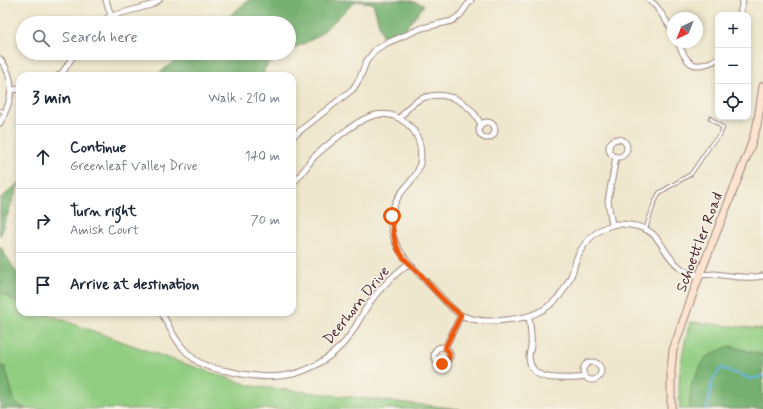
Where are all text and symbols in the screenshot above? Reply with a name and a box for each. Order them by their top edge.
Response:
north arrow [667,12,703,48]
map controls [715,12,751,120]
button: + [715,12,751,48]
search box [16,16,296,60]
icon: search [30,27,52,49]
text: Search here [62,28,138,48]
button: − [715,48,751,84]
button: locate [715,84,751,120]
text: 3 min [32,87,71,109]
text: Walk · 210 m [208,90,280,107]
text: Continue [70,138,126,158]
icon: ahead [32,146,54,168]
text: 140 m [245,148,280,165]
text: Greenleaf Valley Drive [70,158,198,175]
street label: Schoettler Road [672,190,728,295]
text: Turn right [70,202,137,222]
route start [383,207,401,225]
icon: right [32,210,54,232]
text: 70 m [251,212,280,229]
text: Amisk Court [70,222,139,239]
street label: Deerhorn Drive [319,262,395,349]
icon: arrive [32,274,54,296]
text: Arrive at destination [70,275,199,295]
route end [433,355,451,373]

